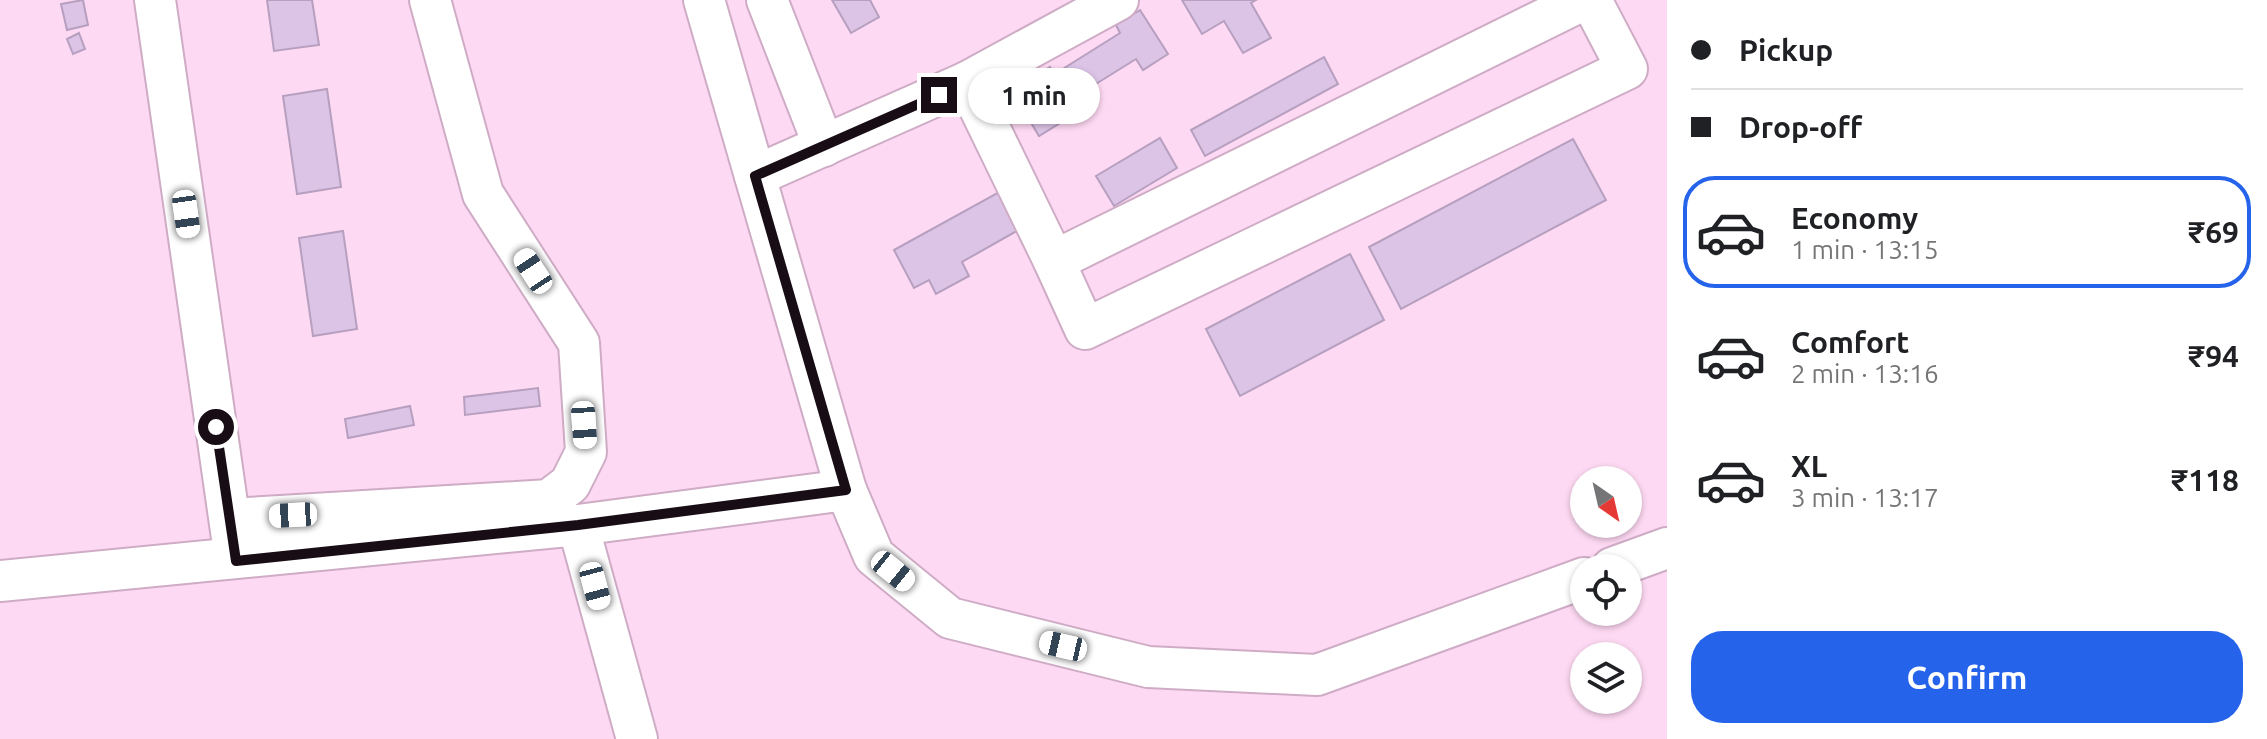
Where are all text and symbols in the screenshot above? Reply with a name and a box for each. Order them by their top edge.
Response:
text: Pickup [1739,33,1833,67]
callout: 1 min [967,67,1099,123]
route end [921,77,957,113]
text: 1 min [1001,81,1067,110]
text: Drop-off [1739,110,1862,144]
car [171,189,201,239]
icon: car [1695,196,1767,268]
text: Economy [1791,201,1918,235]
text: ₹69 [2188,215,2239,249]
text: 1 min · 13:15 [1791,235,1939,264]
car [510,244,556,298]
icon: car [1695,320,1767,392]
text: Comfort [1791,325,1909,359]
text: ₹94 [2188,339,2239,373]
text: 2 min · 13:16 [1791,359,1939,388]
car [570,400,598,450]
route start [198,409,234,445]
icon: car [1695,444,1767,516]
text: XL [1791,449,1827,483]
text: ₹118 [2171,463,2239,497]
north arrow [1570,466,1642,538]
map controls [1570,466,1642,714]
text: 3 min · 13:17 [1791,483,1939,512]
car [268,502,318,528]
car [867,547,919,595]
button: locate [1570,554,1642,626]
car [577,560,613,612]
car [1037,629,1089,663]
button: Confirm [1691,631,2243,723]
button: layers [1570,642,1642,714]

